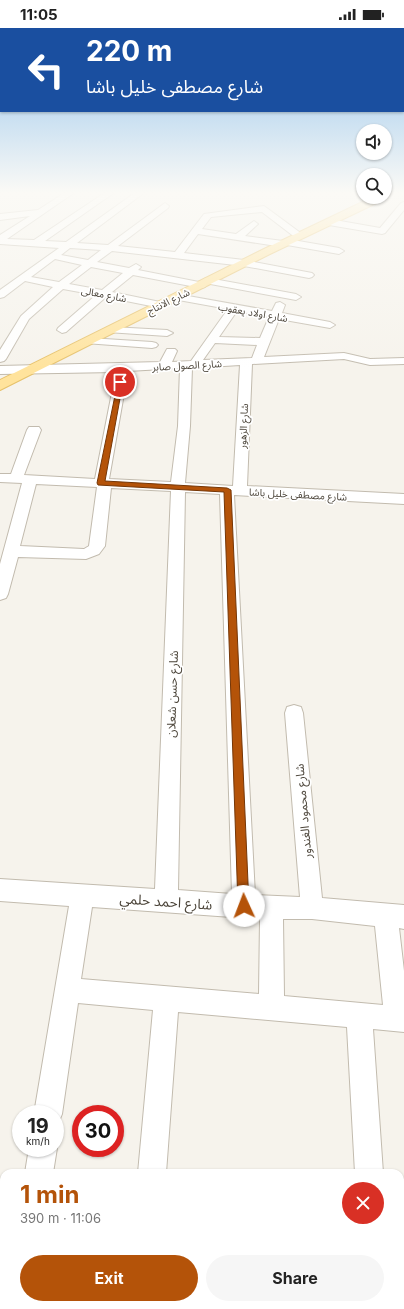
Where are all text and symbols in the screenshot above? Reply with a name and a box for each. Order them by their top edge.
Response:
text: 11:05 [20,5,58,24]
text: 220 m [86,34,172,68]
icon: left [20,44,72,96]
text: شارع مصطفى خليل باشا [86,76,263,97]
map controls [356,124,392,204]
button: sound [356,124,392,160]
button: search [356,168,392,204]
street label: شارع معالى [80,284,128,306]
street label: شارع الانتاج [145,285,192,318]
street label: شارع اولاد يعقوب [217,300,289,326]
street label: شارع الصول صابر [151,357,222,375]
pin [103,365,137,399]
icon: arrive [109,371,131,393]
street label: شارع الزهور [236,403,252,450]
street label: شارع مصطفى خليل باشا [248,485,348,505]
street label: شارع حسن شعلان [163,650,183,738]
street label: شارع محمود الغندور [291,763,317,860]
position arrow [223,885,265,927]
street label: شارع احمد حلمي [119,889,213,916]
speed limit sign: 30 [72,1105,124,1157]
text: 19 [27,1114,49,1138]
text: km/h [26,1135,50,1147]
text: 1 min [20,1180,79,1209]
button: close [342,1182,384,1224]
text: 390 m · 11:06 [20,1210,101,1226]
button: Exit [20,1255,198,1301]
button: Share [206,1255,384,1301]

